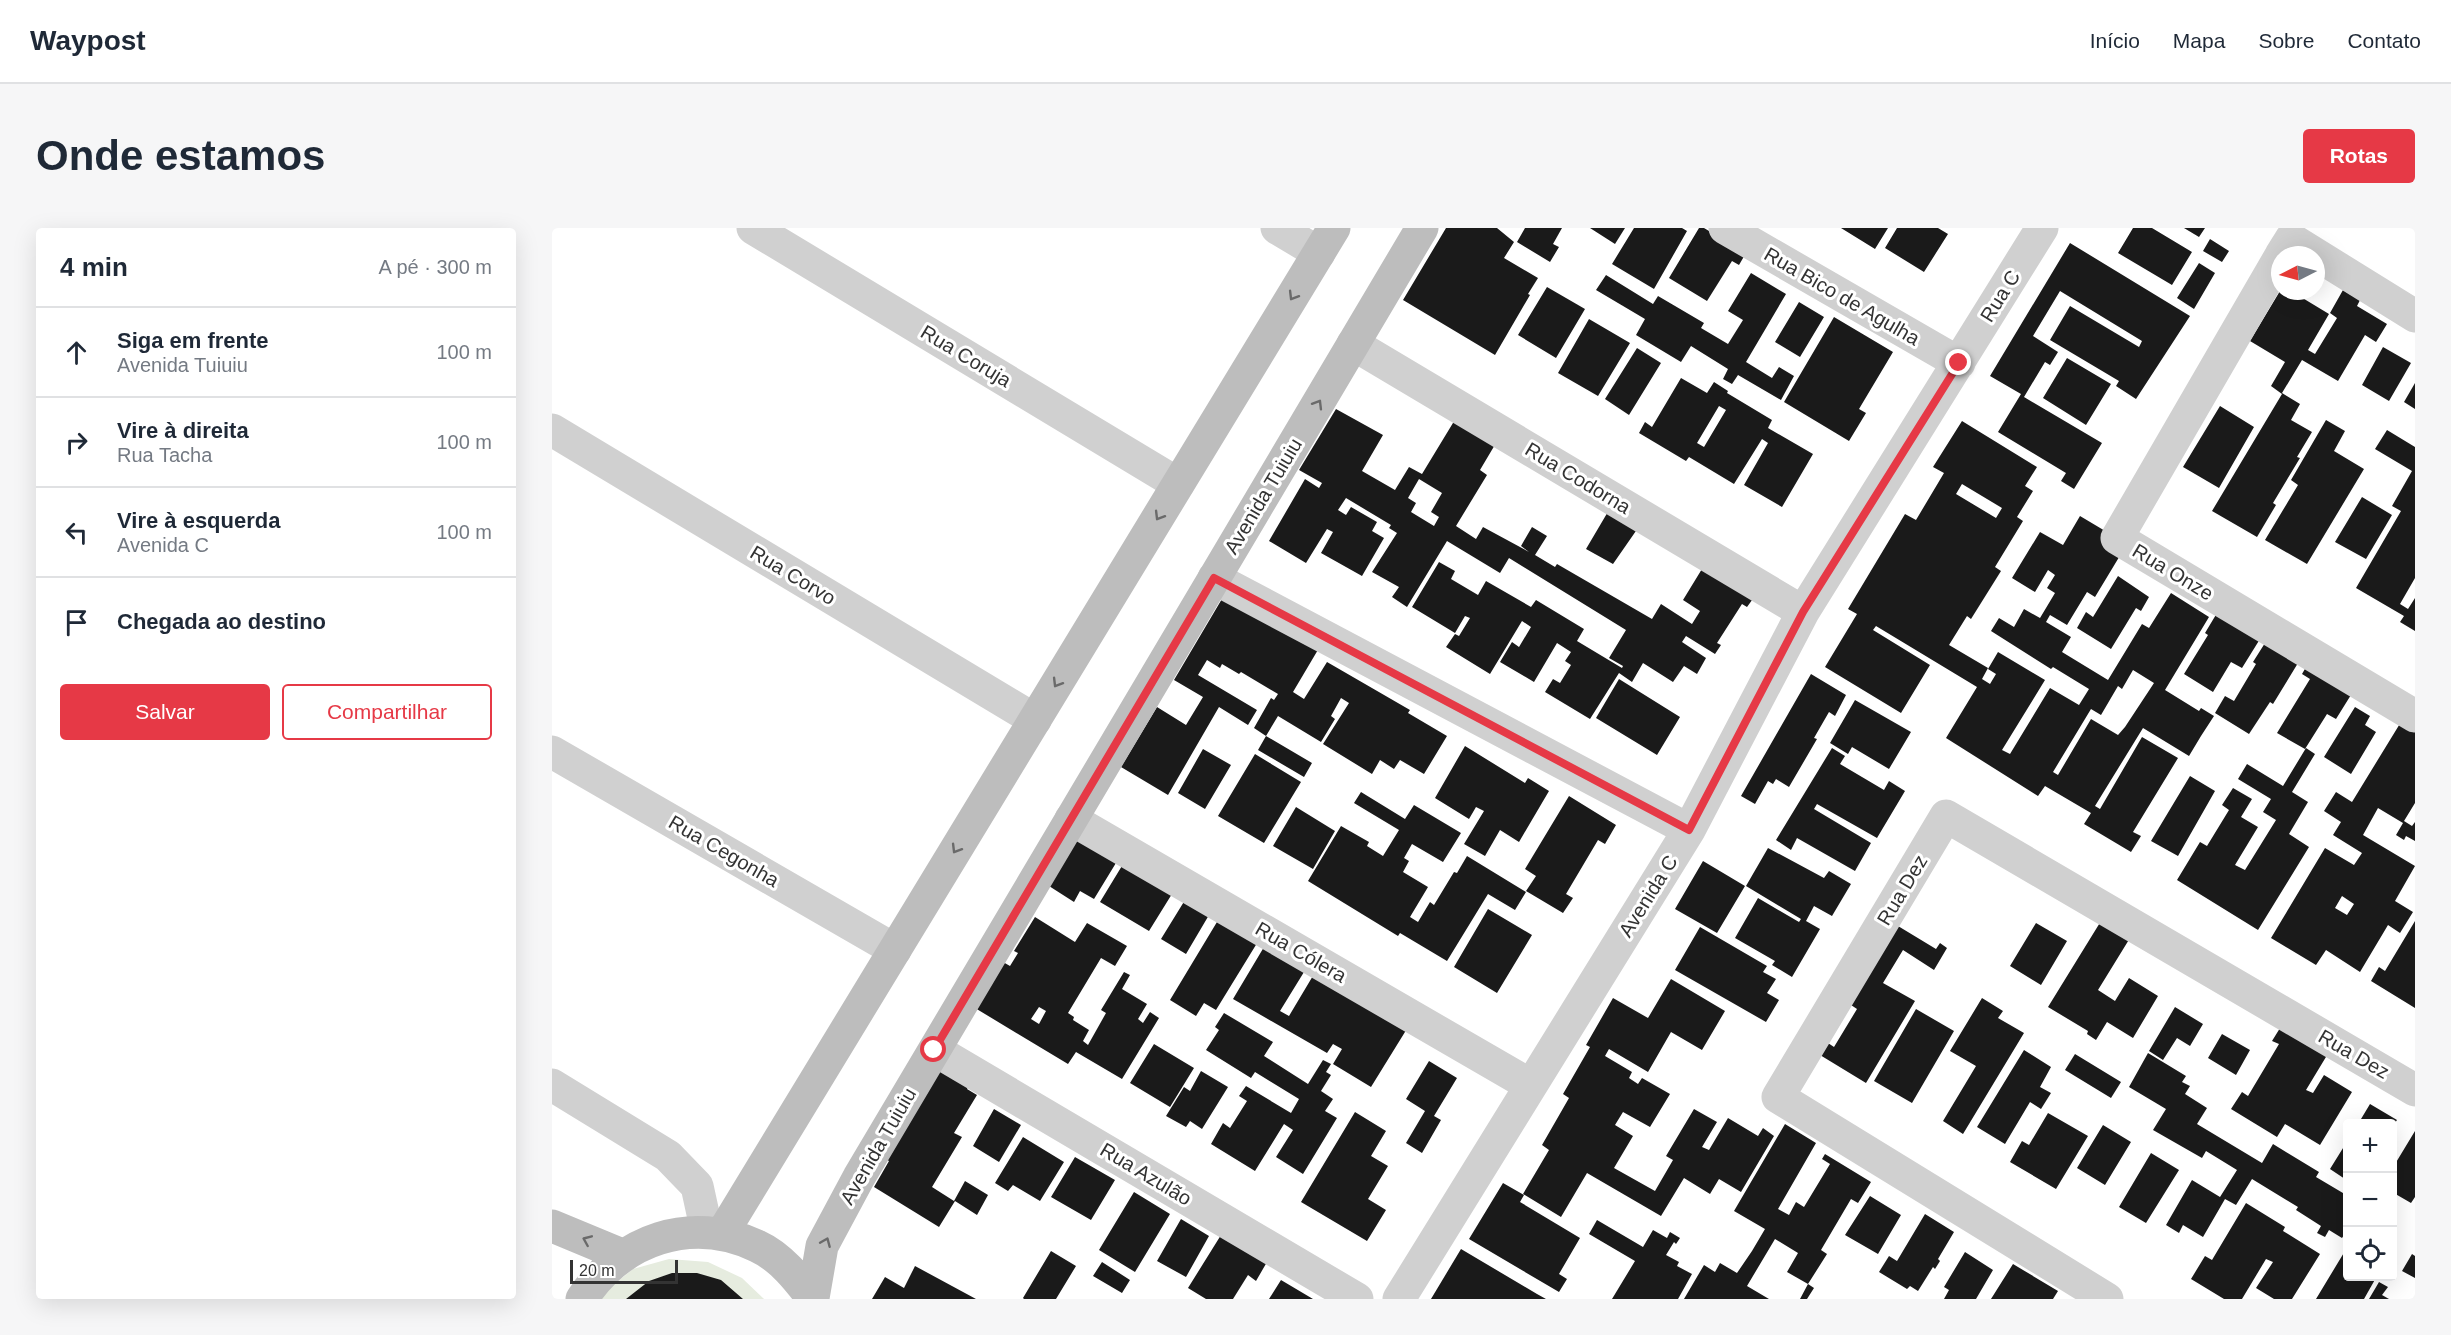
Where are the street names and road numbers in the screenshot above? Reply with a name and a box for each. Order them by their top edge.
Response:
street label: Rua Bico de Agulha [1760,243,1924,350]
street label: Rua C [1976,266,2024,326]
street label: Rua Coruja [917,321,1016,392]
street label: Avenida Tuiuiu [1220,434,1306,558]
street label: Rua Codorna [1521,438,1635,519]
street label: Rua Onze [2129,539,2217,605]
street label: Rua Corvo [746,541,840,609]
street label: Rua Cegonha [665,811,784,892]
street label: Avenida C [1614,851,1682,941]
street label: Rua Dez [1873,851,1931,929]
street label: Rua Cólera [1252,917,1351,987]
street label: Rua Dez [2315,1025,2393,1083]
street label: Avenida Tuiuiu [836,1084,920,1208]
street label: Rua Azulão [1096,1138,1196,1210]

